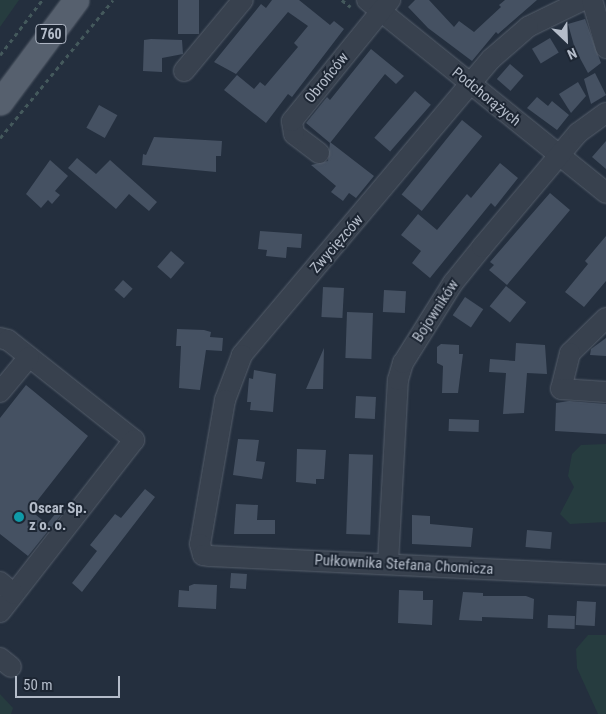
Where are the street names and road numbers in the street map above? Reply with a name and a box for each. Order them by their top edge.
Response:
road number: 760 [35,22,67,46]
street label: Obrońców [301,49,353,107]
street label: Podchorążych [448,64,524,130]
street label: Zwycięzców [307,211,367,277]
street label: Bojowników [409,276,463,346]
street label: Pułkownika Stefana Chomicza [314,551,494,579]

